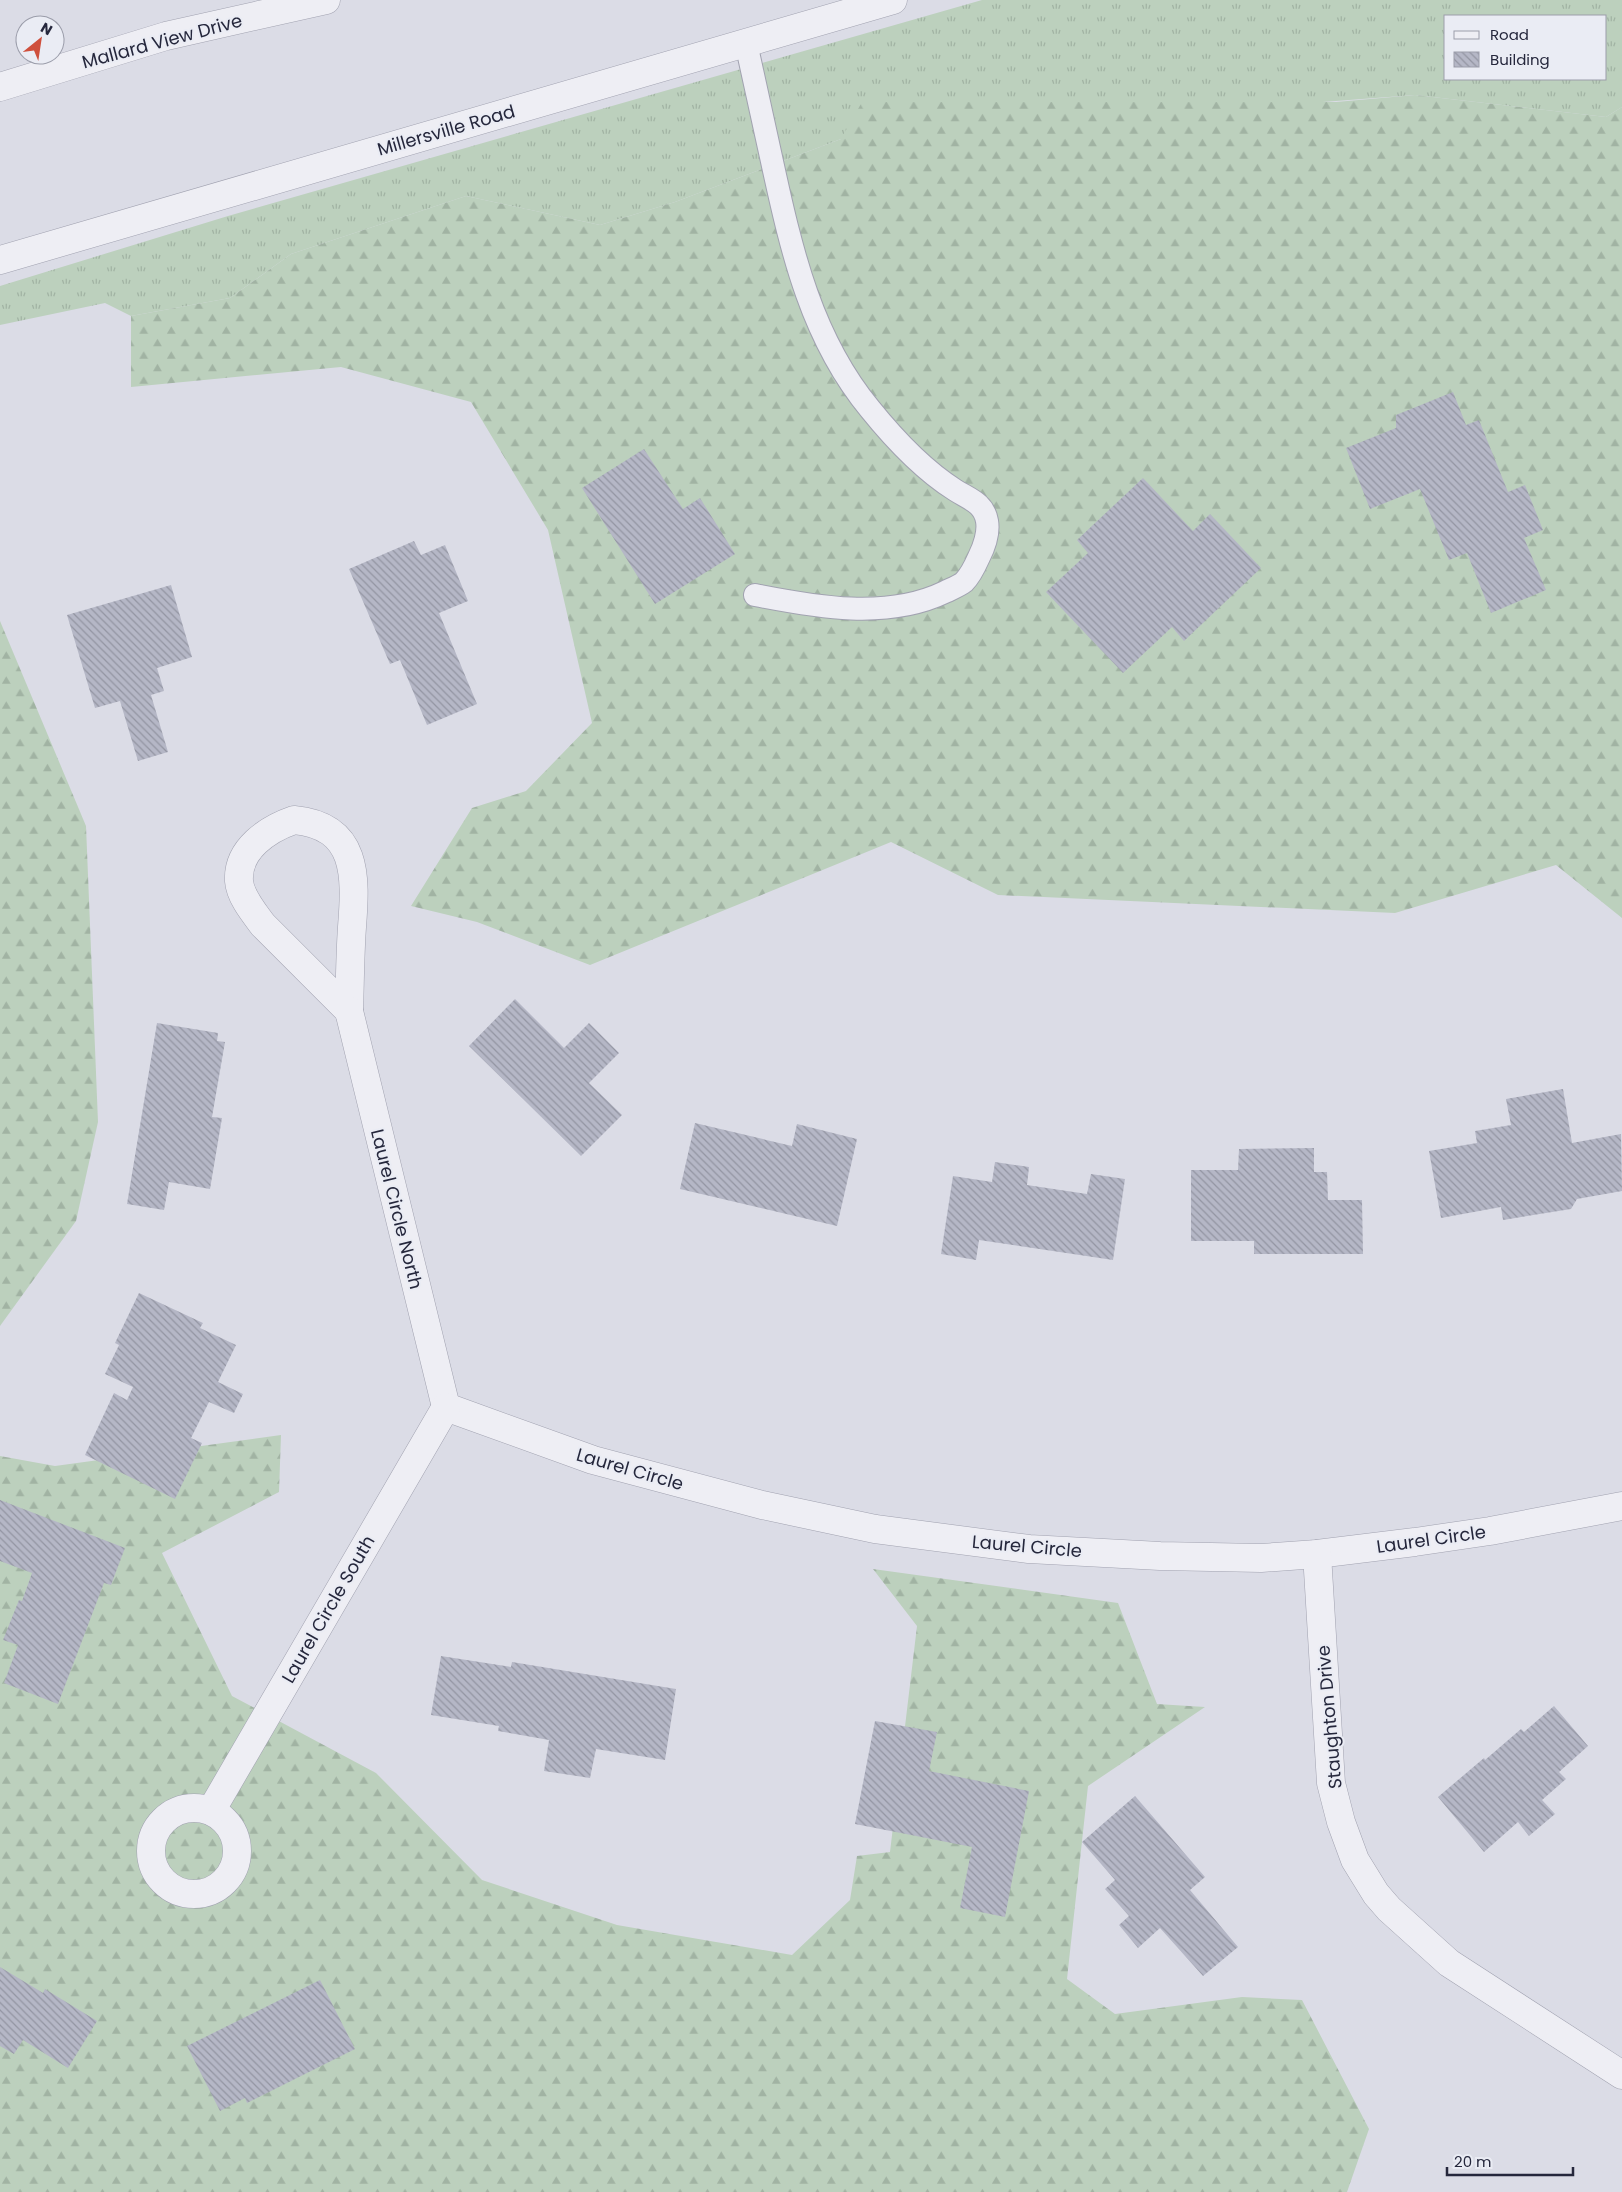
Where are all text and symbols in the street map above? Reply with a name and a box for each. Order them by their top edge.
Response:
street label: Mallard View Drive [79,8,245,74]
north arrow [15,15,65,65]
legend [1444,15,1607,80]
text: N [37,17,56,40]
text: Road [1490,24,1529,45]
text: Building [1490,49,1550,70]
street label: Millersville Road [374,98,518,162]
street label: Laurel Circle North [365,1126,429,1292]
street label: Laurel Circle [574,1442,686,1496]
street label: Laurel Circle [1375,1519,1487,1559]
street label: Laurel Circle [971,1529,1083,1563]
street label: Laurel Circle South [276,1531,380,1687]
street label: Staughton Drive [1310,1644,1348,1790]
scale bar [1447,2144,1573,2176]
text: 20 m [1454,2151,1492,2172]

